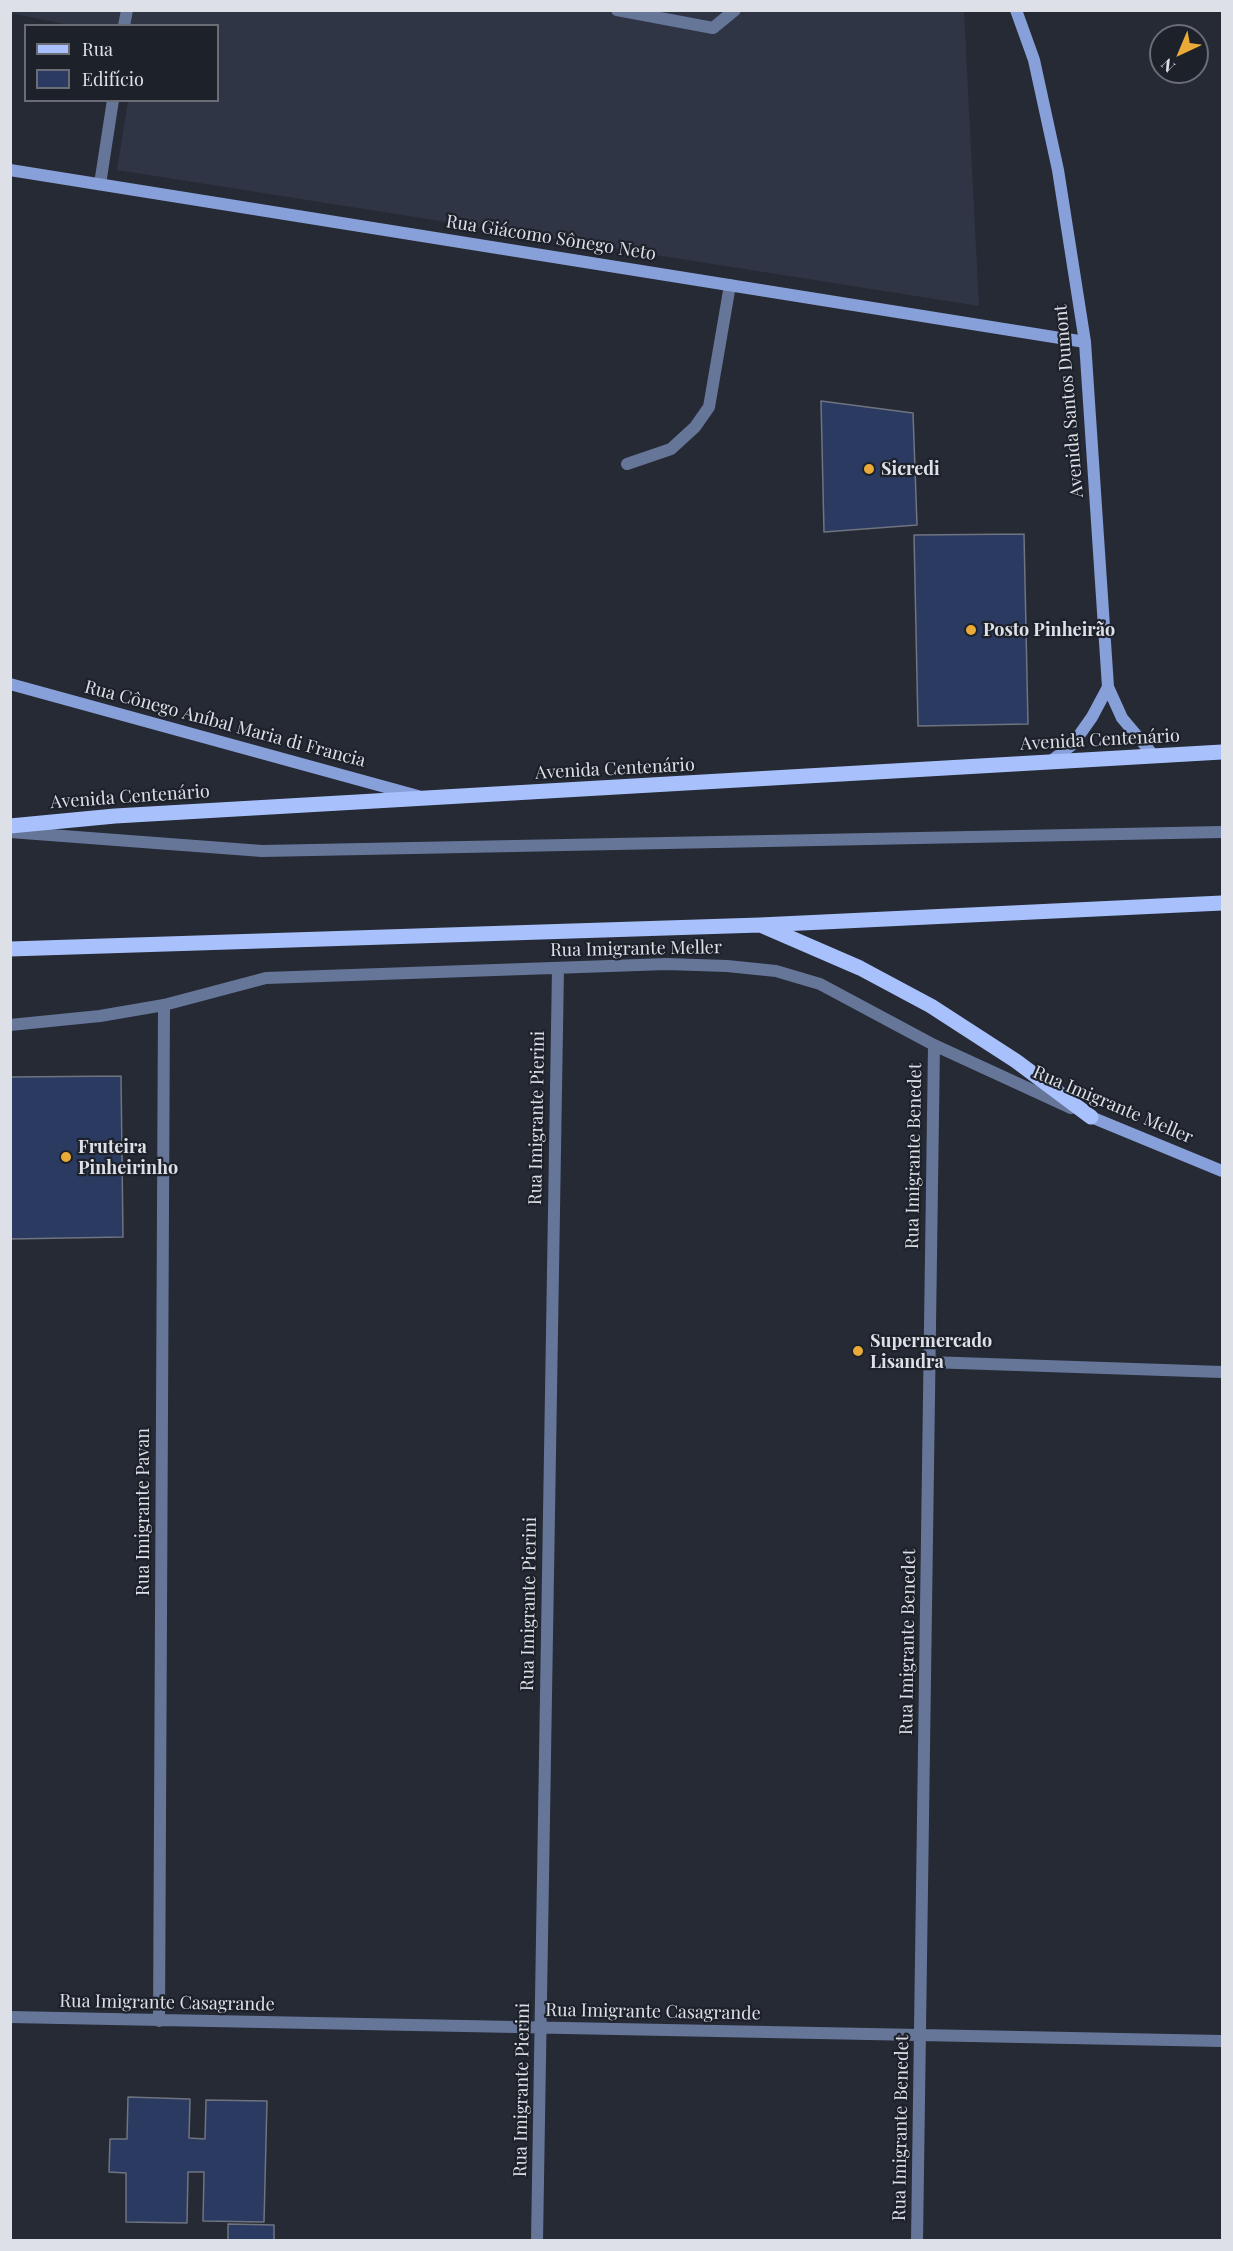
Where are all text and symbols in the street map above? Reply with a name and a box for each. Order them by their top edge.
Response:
legend [24,24,219,102]
north arrow [1149,24,1209,84]
text: Rua [82,37,113,61]
text: N [1156,54,1179,77]
text: Edifício [82,67,144,91]
street label: Rua Giácomo Sônego Neto [444,211,658,265]
street label: Avenida Santos Dumont [1050,304,1088,498]
place label: Sicredi [881,458,940,480]
marker: Sicredi [862,462,876,476]
place label: Posto Pinheirão [983,619,1115,641]
marker: Posto Pinheirão [964,623,978,637]
street label: Rua Cônego Aníbal Maria di Francia [82,676,368,772]
street label: Avenida Centenário [1020,725,1180,755]
street label: Avenida Centenário [535,754,695,784]
street label: Avenida Centenário [50,781,210,813]
street label: Rua Imigrante Meller [550,937,722,961]
street label: Rua Imigrante Pierini [525,1031,549,1205]
street label: Rua Imigrante Meller [1030,1061,1196,1149]
street label: Rua Imigrante Benedet [902,1063,926,1249]
place label: Fruteira Pinheirinho [78,1136,178,1178]
marker: Fruteira Pinheirinho [59,1150,73,1164]
place label: Supermercado Lisandra [870,1330,992,1372]
marker: Supermercado Lisandra [851,1344,865,1358]
street label: Rua Imigrante Pavan [132,1428,154,1596]
street label: Rua Imigrante Pierini [517,1517,541,1691]
street label: Rua Imigrante Benedet [896,1549,920,1735]
street label: Rua Imigrante Casagrande [59,1990,275,2016]
street label: Rua Imigrante Casagrande [545,1999,761,2025]
street label: Rua Imigrante Pierini [510,2003,534,2177]
street label: Rua Imigrante Benedet [889,2035,913,2221]

